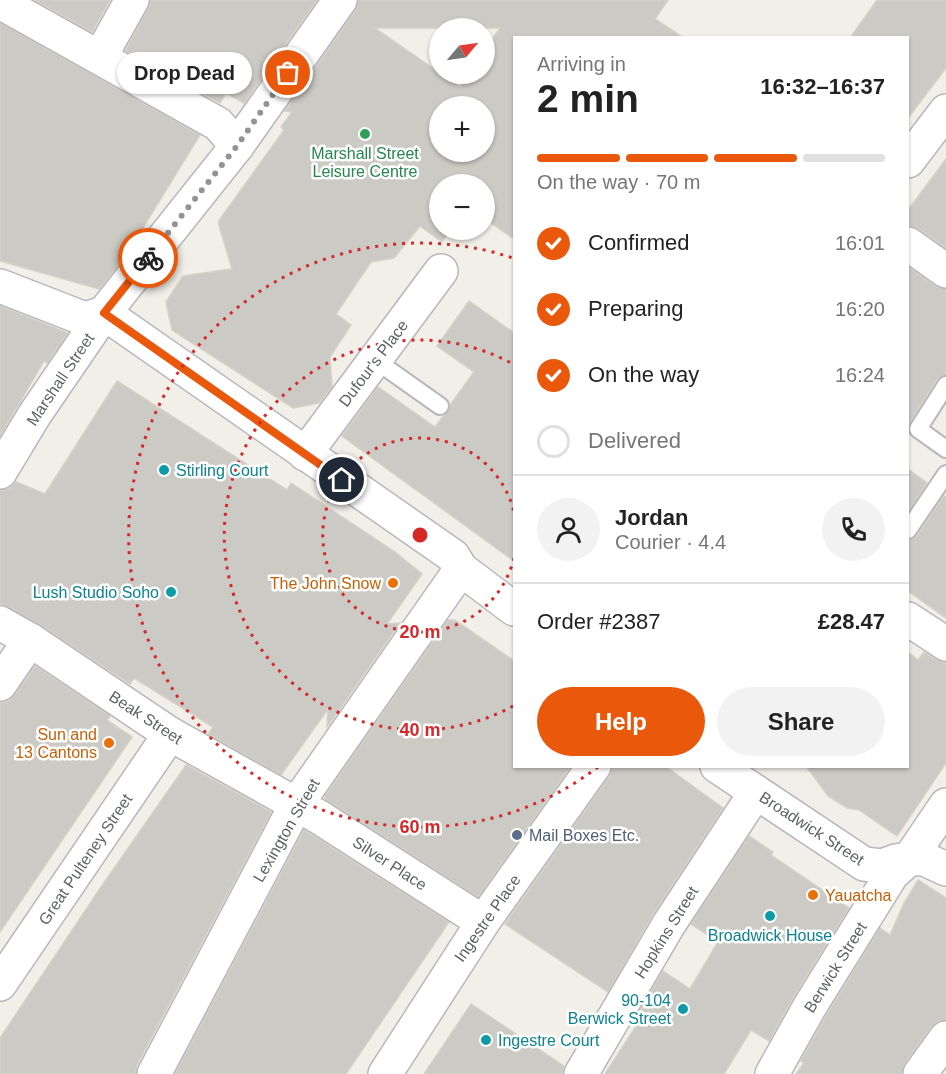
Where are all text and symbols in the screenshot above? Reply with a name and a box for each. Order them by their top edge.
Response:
north arrow [429,18,495,84]
map controls [429,18,495,240]
pin [262,47,313,98]
callout: Drop Dead [117,52,252,94]
text: Arriving in [537,53,626,75]
icon: bag [271,56,304,89]
text: Drop Dead [134,62,235,84]
text: 16:32–16:37 [760,74,885,99]
text: 2 min [537,77,639,120]
button: + [429,96,495,162]
marker: Marshall Street Leisure Centre [358,127,372,141]
place label: Marshall Street Leisure Centre [311,145,419,180]
text: On the way · 70 m [537,171,700,193]
button: − [429,174,495,240]
icon: check [537,227,570,260]
courier [118,228,178,288]
text: Confirmed [588,230,689,255]
text: 16:01 [835,232,885,254]
icon: bike [132,242,165,275]
icon: check [537,293,570,326]
text: Preparing [588,296,683,321]
text: 16:20 [835,298,885,320]
street label: Dufour's Place [335,317,411,410]
street label: Marshall Street [23,329,98,429]
icon: check [537,359,570,392]
text: On the way [588,362,699,387]
text: 16:24 [835,364,885,386]
text: Delivered [588,428,681,453]
pin [316,454,367,505]
place label: Stirling Court [176,462,269,479]
marker: Stirling Court [157,463,171,477]
icon: home [325,463,358,496]
button: person [537,498,600,561]
button: phone [822,498,885,561]
text: Jordan [615,505,688,530]
centre of rings [410,525,430,545]
text: Courier · 4.4 [615,531,726,553]
place label: The John Snow [270,575,381,592]
marker: The John Snow [386,576,400,590]
place label: Lush Studio Soho [33,584,159,601]
marker: Lush Studio Soho [164,585,178,599]
text: Order #2387 [537,609,661,634]
text: £28.47 [818,609,885,634]
text: 20 m [399,622,441,642]
button: Help [537,687,705,756]
button: Share [717,687,885,756]
street label: Beak Street [106,688,186,748]
text: 40 m [399,720,441,740]
place label: Sun and 13 Cantons [15,726,97,761]
marker: Sun and 13 Cantons [102,736,116,750]
street label: Lexington Street [250,775,323,885]
street label: Broadwick Street [756,788,868,869]
street label: Great Pulteney Street [35,790,136,928]
text: 60 m [399,817,441,837]
place label: Mail Boxes Etc. [529,827,639,844]
marker: Mail Boxes Etc. [510,828,524,842]
street label: Silver Place [350,833,430,894]
street label: Ingestre Place [451,871,524,965]
street label: Hopkins Street [631,883,702,981]
place label: Yauatcha [825,887,892,904]
marker: Yauatcha [806,888,820,902]
marker: Broadwick House [763,909,777,923]
street label: Berwick Street [801,919,870,1016]
place label: Broadwick House [708,927,832,944]
place label: 90-104 Berwick Street [568,992,672,1027]
marker: 90-104 Berwick Street [676,1002,690,1016]
place label: Ingestre Court [498,1032,600,1049]
marker: Ingestre Court [479,1033,493,1047]

